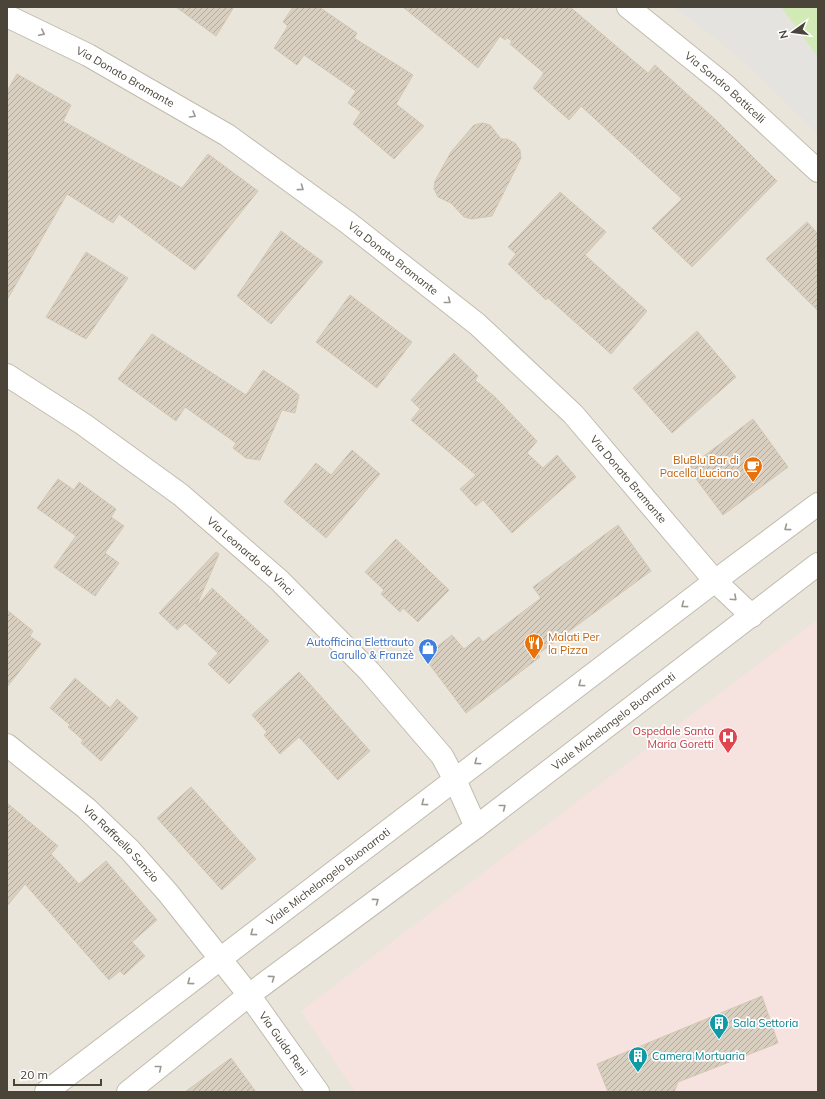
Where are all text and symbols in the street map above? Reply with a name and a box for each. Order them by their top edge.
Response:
north arrow [773,12,813,52]
one-way arrow [38,28,45,36]
text: N [775,29,791,40]
street label: Via Donato Bramante [74,43,177,110]
street label: Via Sandro Botticelli [682,48,769,126]
one-way arrow [189,111,196,118]
one-way arrow [296,183,303,190]
street label: Via Donato Bramante [345,218,441,298]
one-way arrow [444,297,451,304]
street label: Via Donato Bramante [587,433,670,526]
place label: BluBlu Bar di Pacella Luciano [660,453,739,480]
cafe icon: BluBlu Bar di Pacella Luciano [742,455,764,483]
street label: Via Leonardo da Vinci [204,514,297,598]
one-way arrow [784,523,791,530]
one-way arrow [729,594,736,601]
one-way arrow [682,600,689,607]
place label: Malati Per la Pizza [548,630,600,657]
restaurant icon: Malati Per la Pizza [523,632,545,660]
place label: Autofficina Elettrauto Garullo & Franzè [306,635,414,662]
shop icon: Autofficina Elettrauto Garullo & Franzè [417,637,439,665]
street label: Viale Michelangelo Buonarroti [549,669,678,773]
one-way arrow [578,679,585,686]
place label: Ospedale Santa Maria Goretti [632,724,714,751]
hospital icon: Ospedale Santa Maria Goretti [717,726,739,754]
one-way arrow [475,758,482,765]
one-way arrow [421,799,428,806]
street label: Via Raffaello Sanzio [80,802,162,885]
one-way arrow [498,805,505,812]
street label: Viale Michelangelo Buonarroti [263,825,393,928]
one-way arrow [372,899,379,906]
one-way arrow [251,928,258,935]
one-way arrow [267,976,274,983]
one-way arrow [187,977,194,984]
street label: Via Guido Reni [256,1009,311,1078]
building icon: Sala Settoria [708,1012,730,1040]
place label: Sala Settoria [733,1016,798,1030]
building icon: Camera Mortuaria [627,1045,649,1073]
place label: Camera Mortuaria [652,1049,745,1063]
scale bar [14,1061,101,1087]
one-way arrow [154,1065,161,1072]
text: 20 m [20,1067,48,1082]

